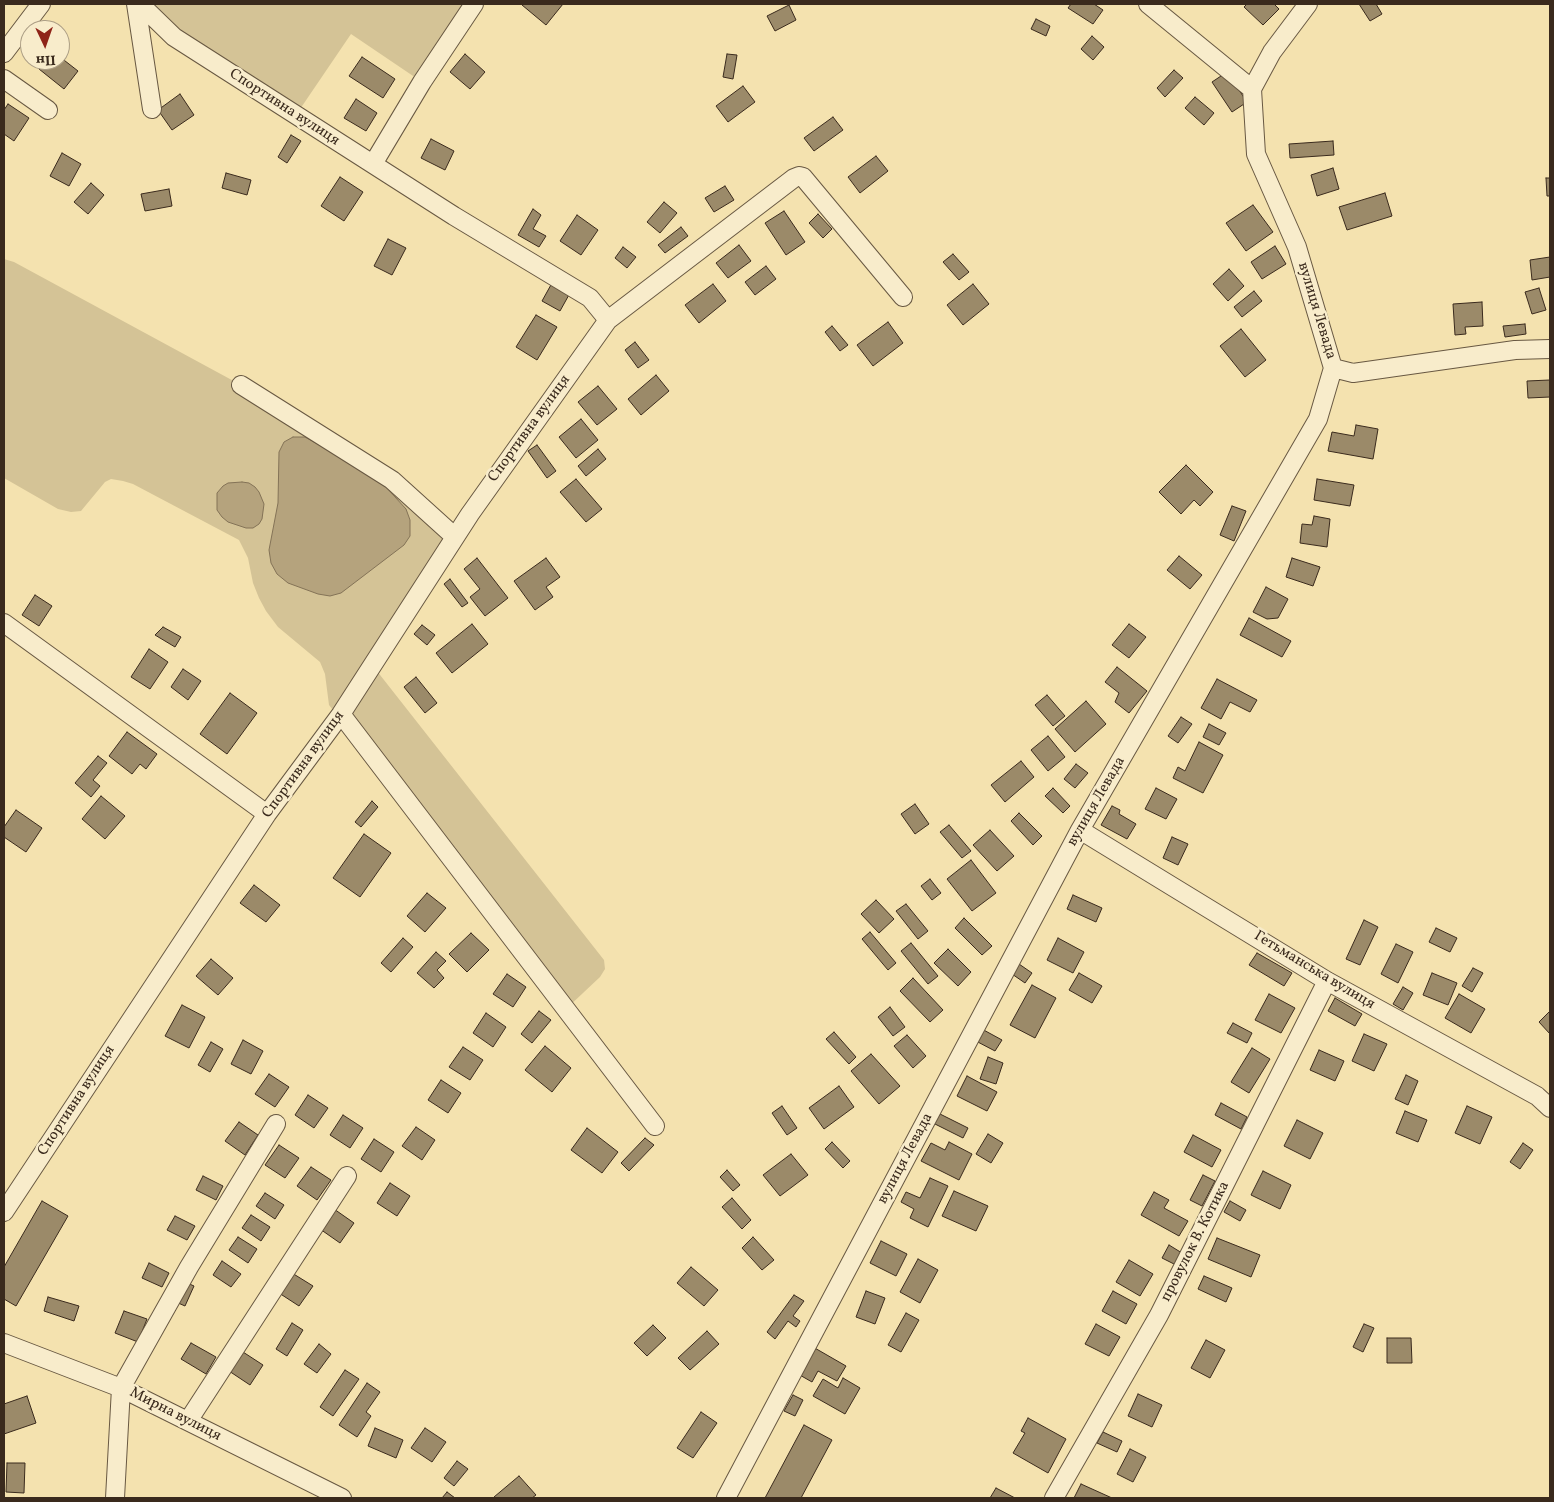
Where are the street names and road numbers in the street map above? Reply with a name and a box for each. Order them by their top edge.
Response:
street label: Спортивна вулиця [225,66,343,150]
street label: вулиця Левада [1293,260,1339,362]
street label: Спортивна вулиця [485,372,575,486]
street label: Спортивна вулиця [259,708,349,822]
street label: вулиця Левада [1064,754,1130,850]
street label: Гетьманська вулиця [1250,928,1378,1014]
street label: Спортивна вулиця [35,1042,119,1160]
street label: вулиця Левада [874,1110,938,1208]
street label: провулок В. Котика [1158,1179,1234,1305]
street label: Мирна вулиця [126,1384,224,1446]

